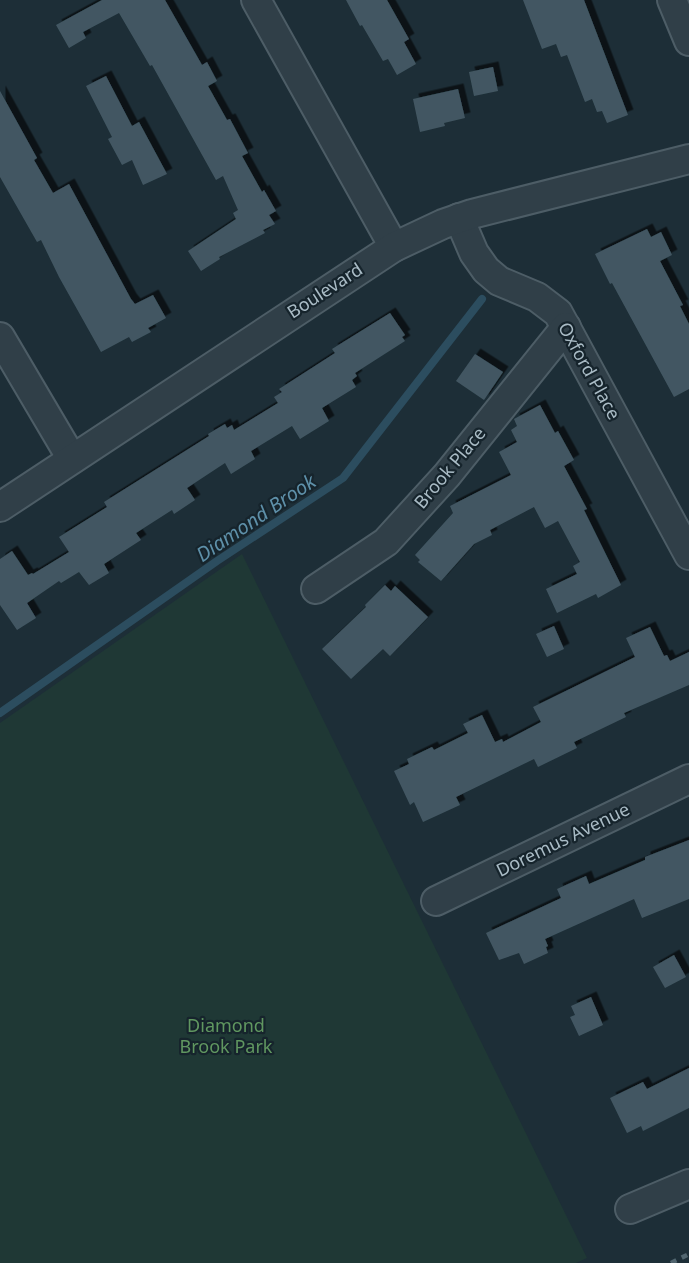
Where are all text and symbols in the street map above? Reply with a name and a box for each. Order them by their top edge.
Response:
street label: Boulevard [282,257,367,324]
street label: Oxford Place [553,318,627,424]
street label: Brook Place [408,422,490,513]
water label: Diamond Brook [191,467,322,568]
street label: Doremus Avenue [492,796,633,882]
park label: Diamond Brook Park [180,1013,273,1058]

